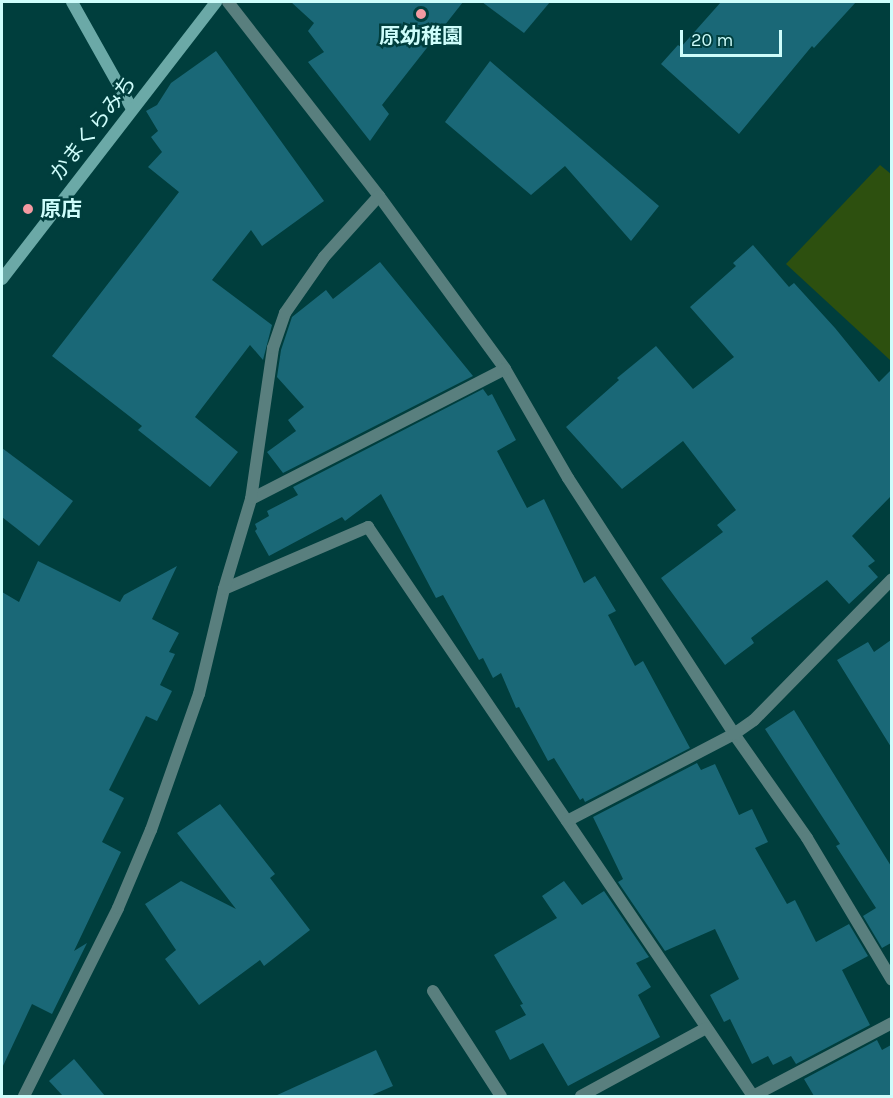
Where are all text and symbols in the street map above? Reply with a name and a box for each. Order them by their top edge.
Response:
marker: 原幼稚園 [414,7,428,21]
scale bar [683,18,785,56]
place label: 原幼稚園 [379,23,463,49]
text: 20 m [691,29,733,51]
street label: かまくらみち [44,71,142,185]
place label: 原店 [40,196,82,222]
marker: 原店 [21,202,35,216]

